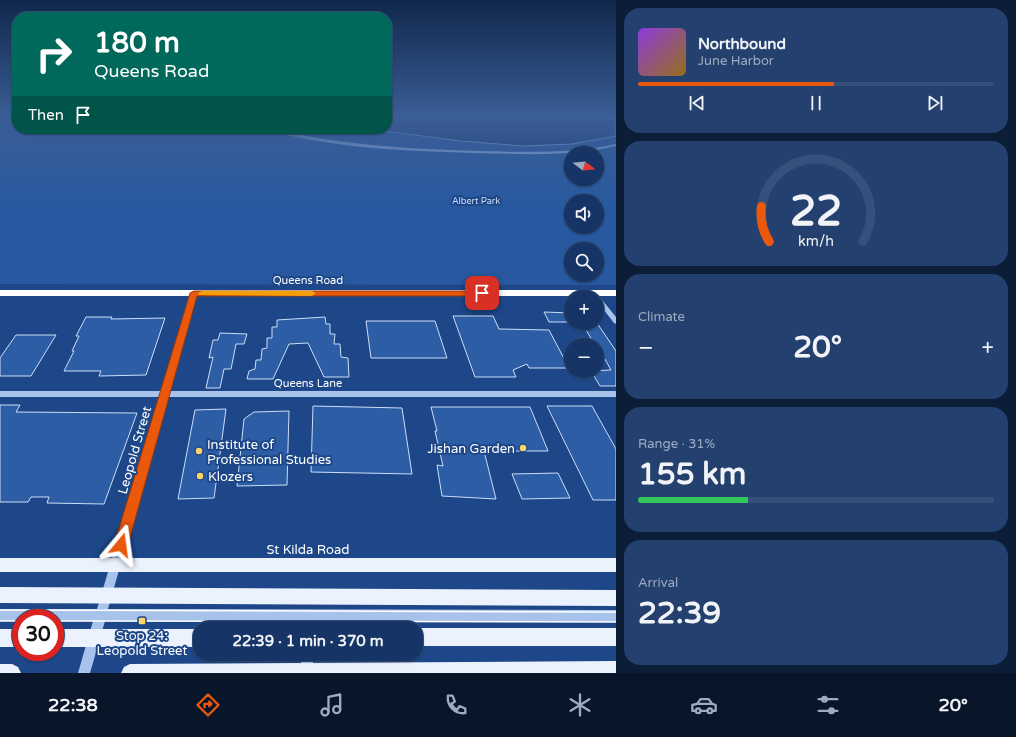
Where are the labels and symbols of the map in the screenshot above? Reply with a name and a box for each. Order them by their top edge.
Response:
north arrow [564,146,604,186]
park label: Albert Park [452,196,500,207]
street label: Queens Road [273,274,343,287]
pin [465,276,499,310]
street label: Queens Lane [274,377,342,390]
street label: Leopold Street [115,404,155,496]
place label: Institute of Professional Studies [207,437,331,468]
place label: Jishan Garden [428,441,515,457]
marker: Jishan Garden [518,443,528,453]
marker: Institute of Professional Studies [194,446,204,456]
place label: Klozers [208,469,253,485]
marker: Klozers [195,471,205,481]
position arrow [100,524,142,566]
street label: St Kilda Road [267,542,349,558]
speed limit sign: 30 [12,609,64,661]
marker: Stop 24: Leopold Street [137,616,147,626]
place label: Stop 24: Leopold Street [97,628,187,659]

